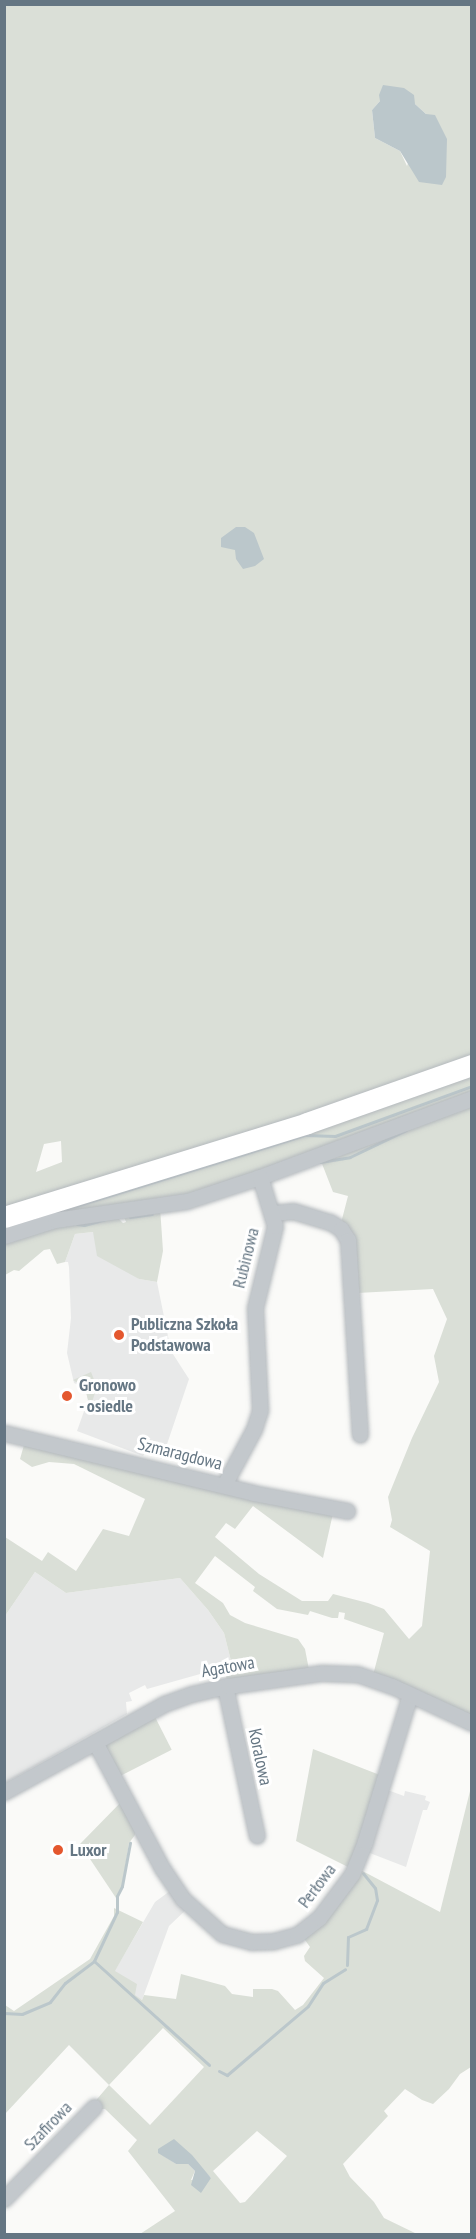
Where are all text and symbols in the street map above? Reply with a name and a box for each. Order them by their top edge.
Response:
street label: Rubinowa [228,1226,264,1290]
place label: Publiczna Szkoła Podstawowa [131,1314,238,1356]
marker: Publiczna Szkoła Podstawowa [112,1328,126,1342]
place label: Gronowo - osiedle [79,1375,136,1418]
marker: Gronowo - osiedle [60,1389,74,1403]
street label: Szmaragdowa [136,1433,224,1475]
street label: Agatowa [200,1652,256,1682]
street label: Koralowa [243,1727,277,1787]
place label: Luxor [70,1839,106,1861]
marker: Luxor [51,1843,65,1857]
street label: Perłowa [293,1860,341,1912]
street label: Szafirowa [20,2097,76,2155]

